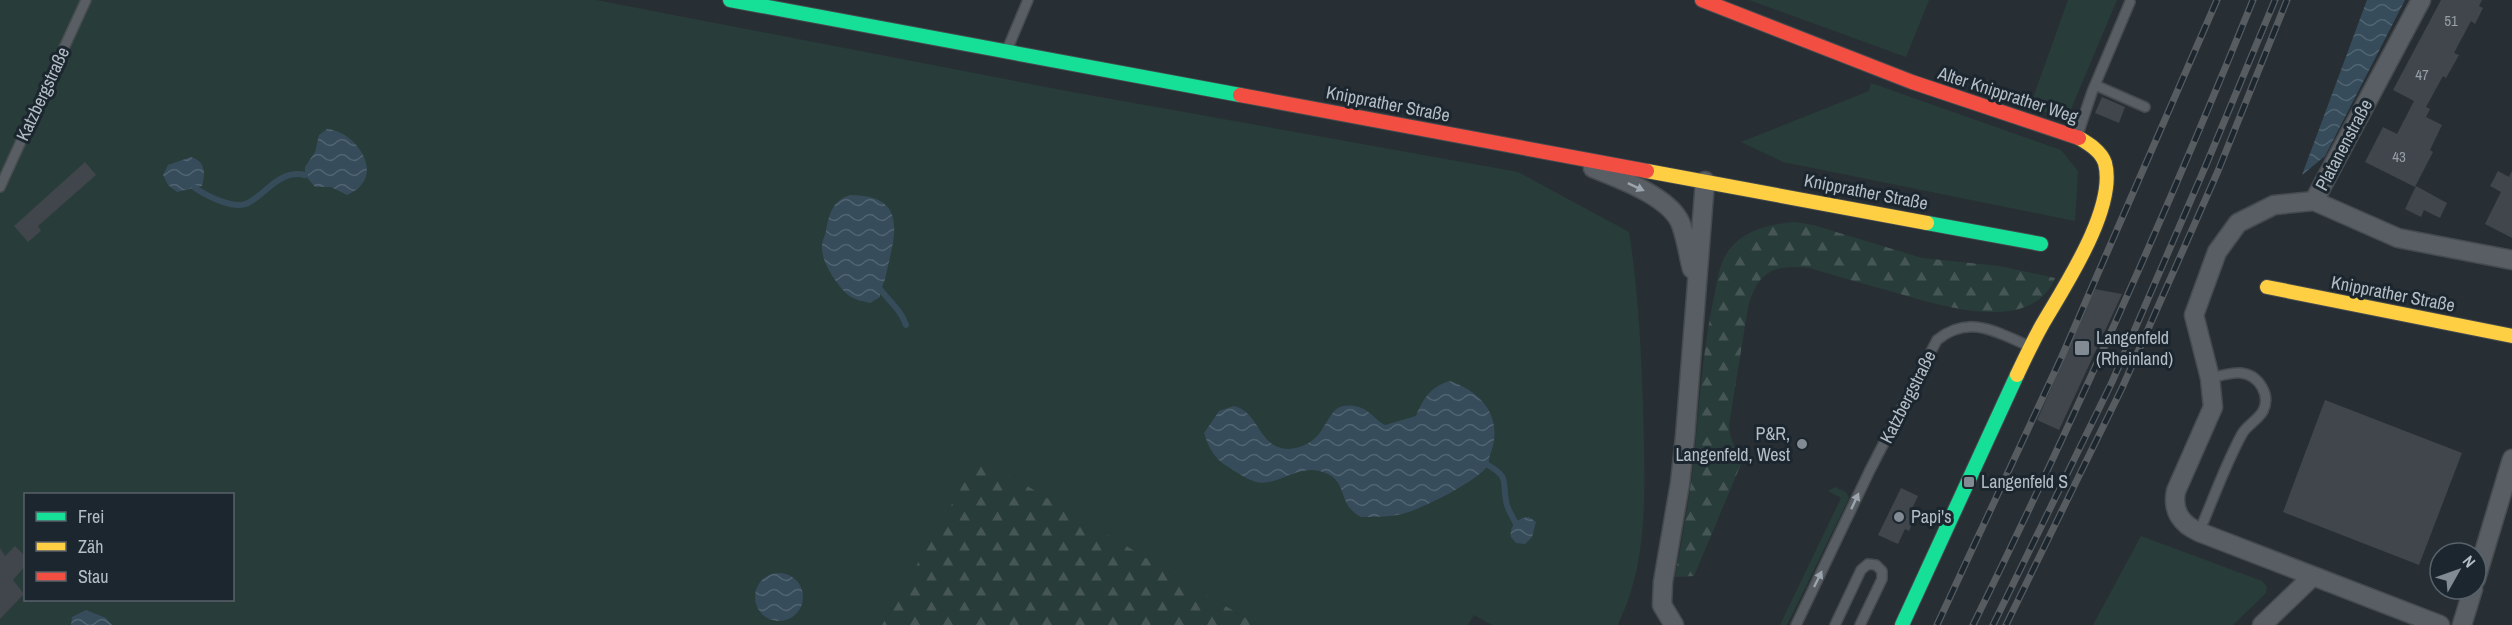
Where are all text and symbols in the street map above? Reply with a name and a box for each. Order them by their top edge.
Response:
house number: 51 [2444,10,2458,31]
street label: Katzbergstraße [10,43,75,145]
street label: Alter Knipprather Weg [1934,60,2082,129]
house number: 47 [2415,64,2429,85]
street label: Knipprather Straße [1324,79,1452,128]
street label: Platanenstraße [2309,95,2378,195]
house number: 43 [2392,146,2406,167]
street label: Knipprather Straße [1802,167,1930,216]
one-way arrow [1627,183,1644,192]
street label: Knipprather Straße [2329,269,2457,318]
place label: Langenfeld (Rheinland) [2096,325,2173,371]
marker: Langenfeld (Rheinland) [2073,339,2091,357]
street label: Katzbergstraße [1874,346,1942,447]
place label: P&R, Langenfeld, West [1675,421,1790,467]
marker: P&R, Langenfeld, West [1795,437,1809,451]
place label: Langenfeld S [1981,469,2068,494]
marker: Langenfeld S [1962,475,1976,489]
legend [24,493,234,601]
one-way arrow [1850,493,1859,510]
text: Frei [78,504,104,529]
place label: Papi's [1911,504,1952,529]
marker: Papi's [1892,510,1906,524]
text: Zäh [78,534,103,559]
north arrow [2428,541,2488,601]
text: N [2458,551,2481,572]
text: Stau [78,564,108,589]
one-way arrow [1813,570,1823,587]

